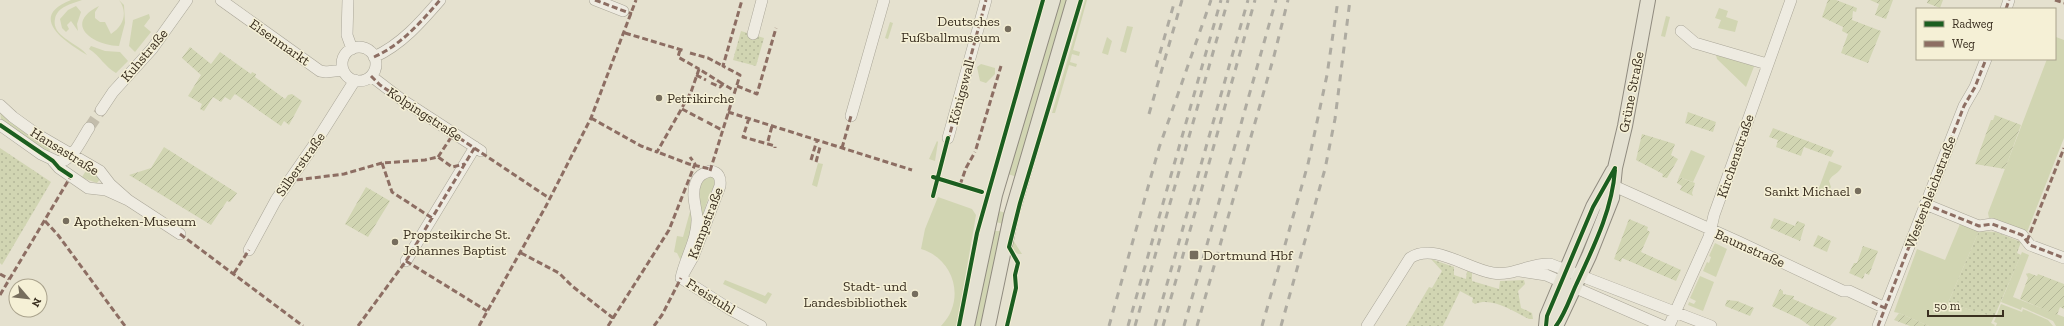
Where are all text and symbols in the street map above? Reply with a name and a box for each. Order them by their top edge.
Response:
legend [1916,8,2056,60]
place label: Deutsches Fußballmuseum [901,13,1000,46]
street label: Eisenmarkt [246,15,314,70]
text: Radweg [1952,17,1993,31]
marker: Deutsches Fußballmuseum [1003,24,1013,34]
street label: Kuhstraße [117,25,172,85]
text: Weg [1952,37,1975,51]
street label: Grüne Straße [1615,50,1648,134]
street label: Königswall [945,58,978,126]
street label: Kolpingstraße [384,84,466,145]
place label: Petrikirche [667,90,735,107]
marker: Petrikirche [654,93,664,103]
street label: Kirchenstraße [1713,112,1758,200]
street label: Hansastraße [27,124,103,179]
street label: Silberstraße [272,128,329,200]
street label: Westerbleichstraße [1901,133,1960,251]
place label: Sankt Michael [1764,183,1850,200]
street label: Kampstraße [684,185,727,261]
marker: Sankt Michael [1853,186,1863,196]
place label: Apotheken-Museum [74,213,196,230]
marker: Apotheken-Museum [61,216,71,226]
street label: Baumstraße [1712,225,1788,272]
place label: Propsteikirche St. Johannes Baptist [403,226,510,259]
marker: Propsteikirche St. Johannes Baptist [390,237,400,247]
place label: Dortmund Hbf [1203,247,1294,264]
marker: Dortmund Hbf [1188,249,1200,261]
street label: Freistuhl [683,275,739,318]
north arrow [8,278,48,318]
place label: Stadt- und Landesbibliothek [804,278,908,311]
marker: Stadt- und Landesbibliothek [910,289,920,299]
scale bar [1928,292,2003,318]
text: N [28,296,44,310]
text: 50 m [1934,299,1961,313]

